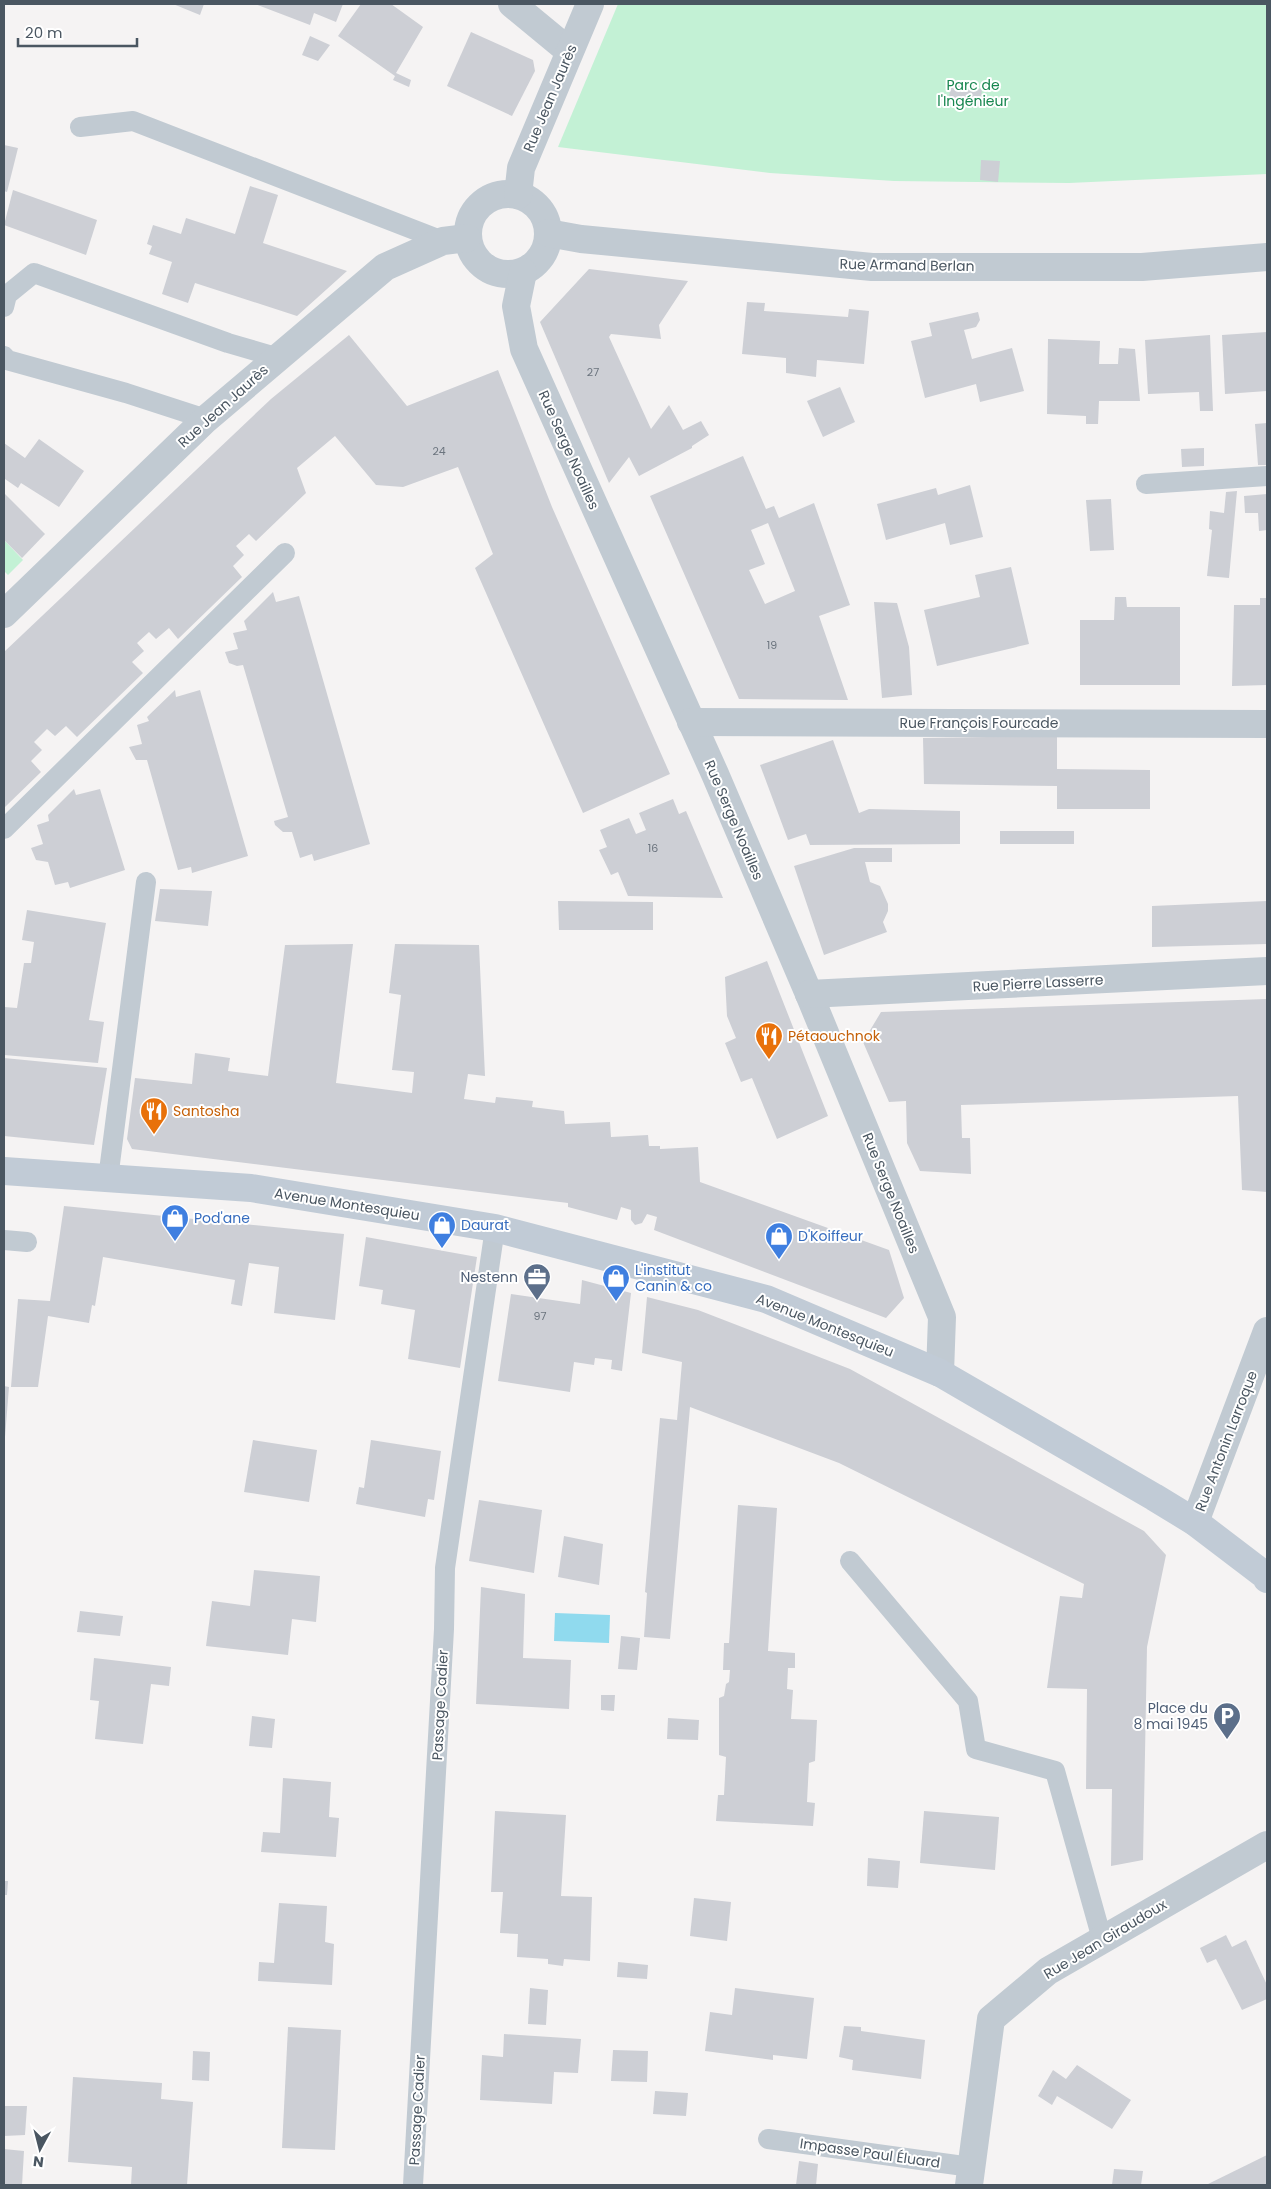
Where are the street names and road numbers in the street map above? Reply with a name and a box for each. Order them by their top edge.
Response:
street label: Rue Jean Jaurès [518,41,582,155]
street label: Rue Armand Berlan [839,254,975,276]
street label: Rue Jean Jaurès [173,360,273,452]
street label: Rue Serge Noailles [534,387,604,513]
street label: Rue François Fourcade [900,713,1059,733]
street label: Rue Serge Noailles [700,757,768,883]
street label: Rue Pierre Lasserre [972,970,1104,996]
street label: Rue Serge Noailles [858,1130,924,1256]
street label: Avenue Montesquieu [273,1183,421,1225]
street label: Avenue Montesquieu [753,1288,897,1362]
street label: Rue Antonin Larroque [1190,1367,1262,1514]
street label: Passage Cadier [427,1649,453,1761]
street label: Rue Jean Giraudoux [1040,1894,1170,1984]
street label: Passage Cadier [404,2054,430,2166]
street label: Impasse Paul Éluard [799,2133,941,2173]

